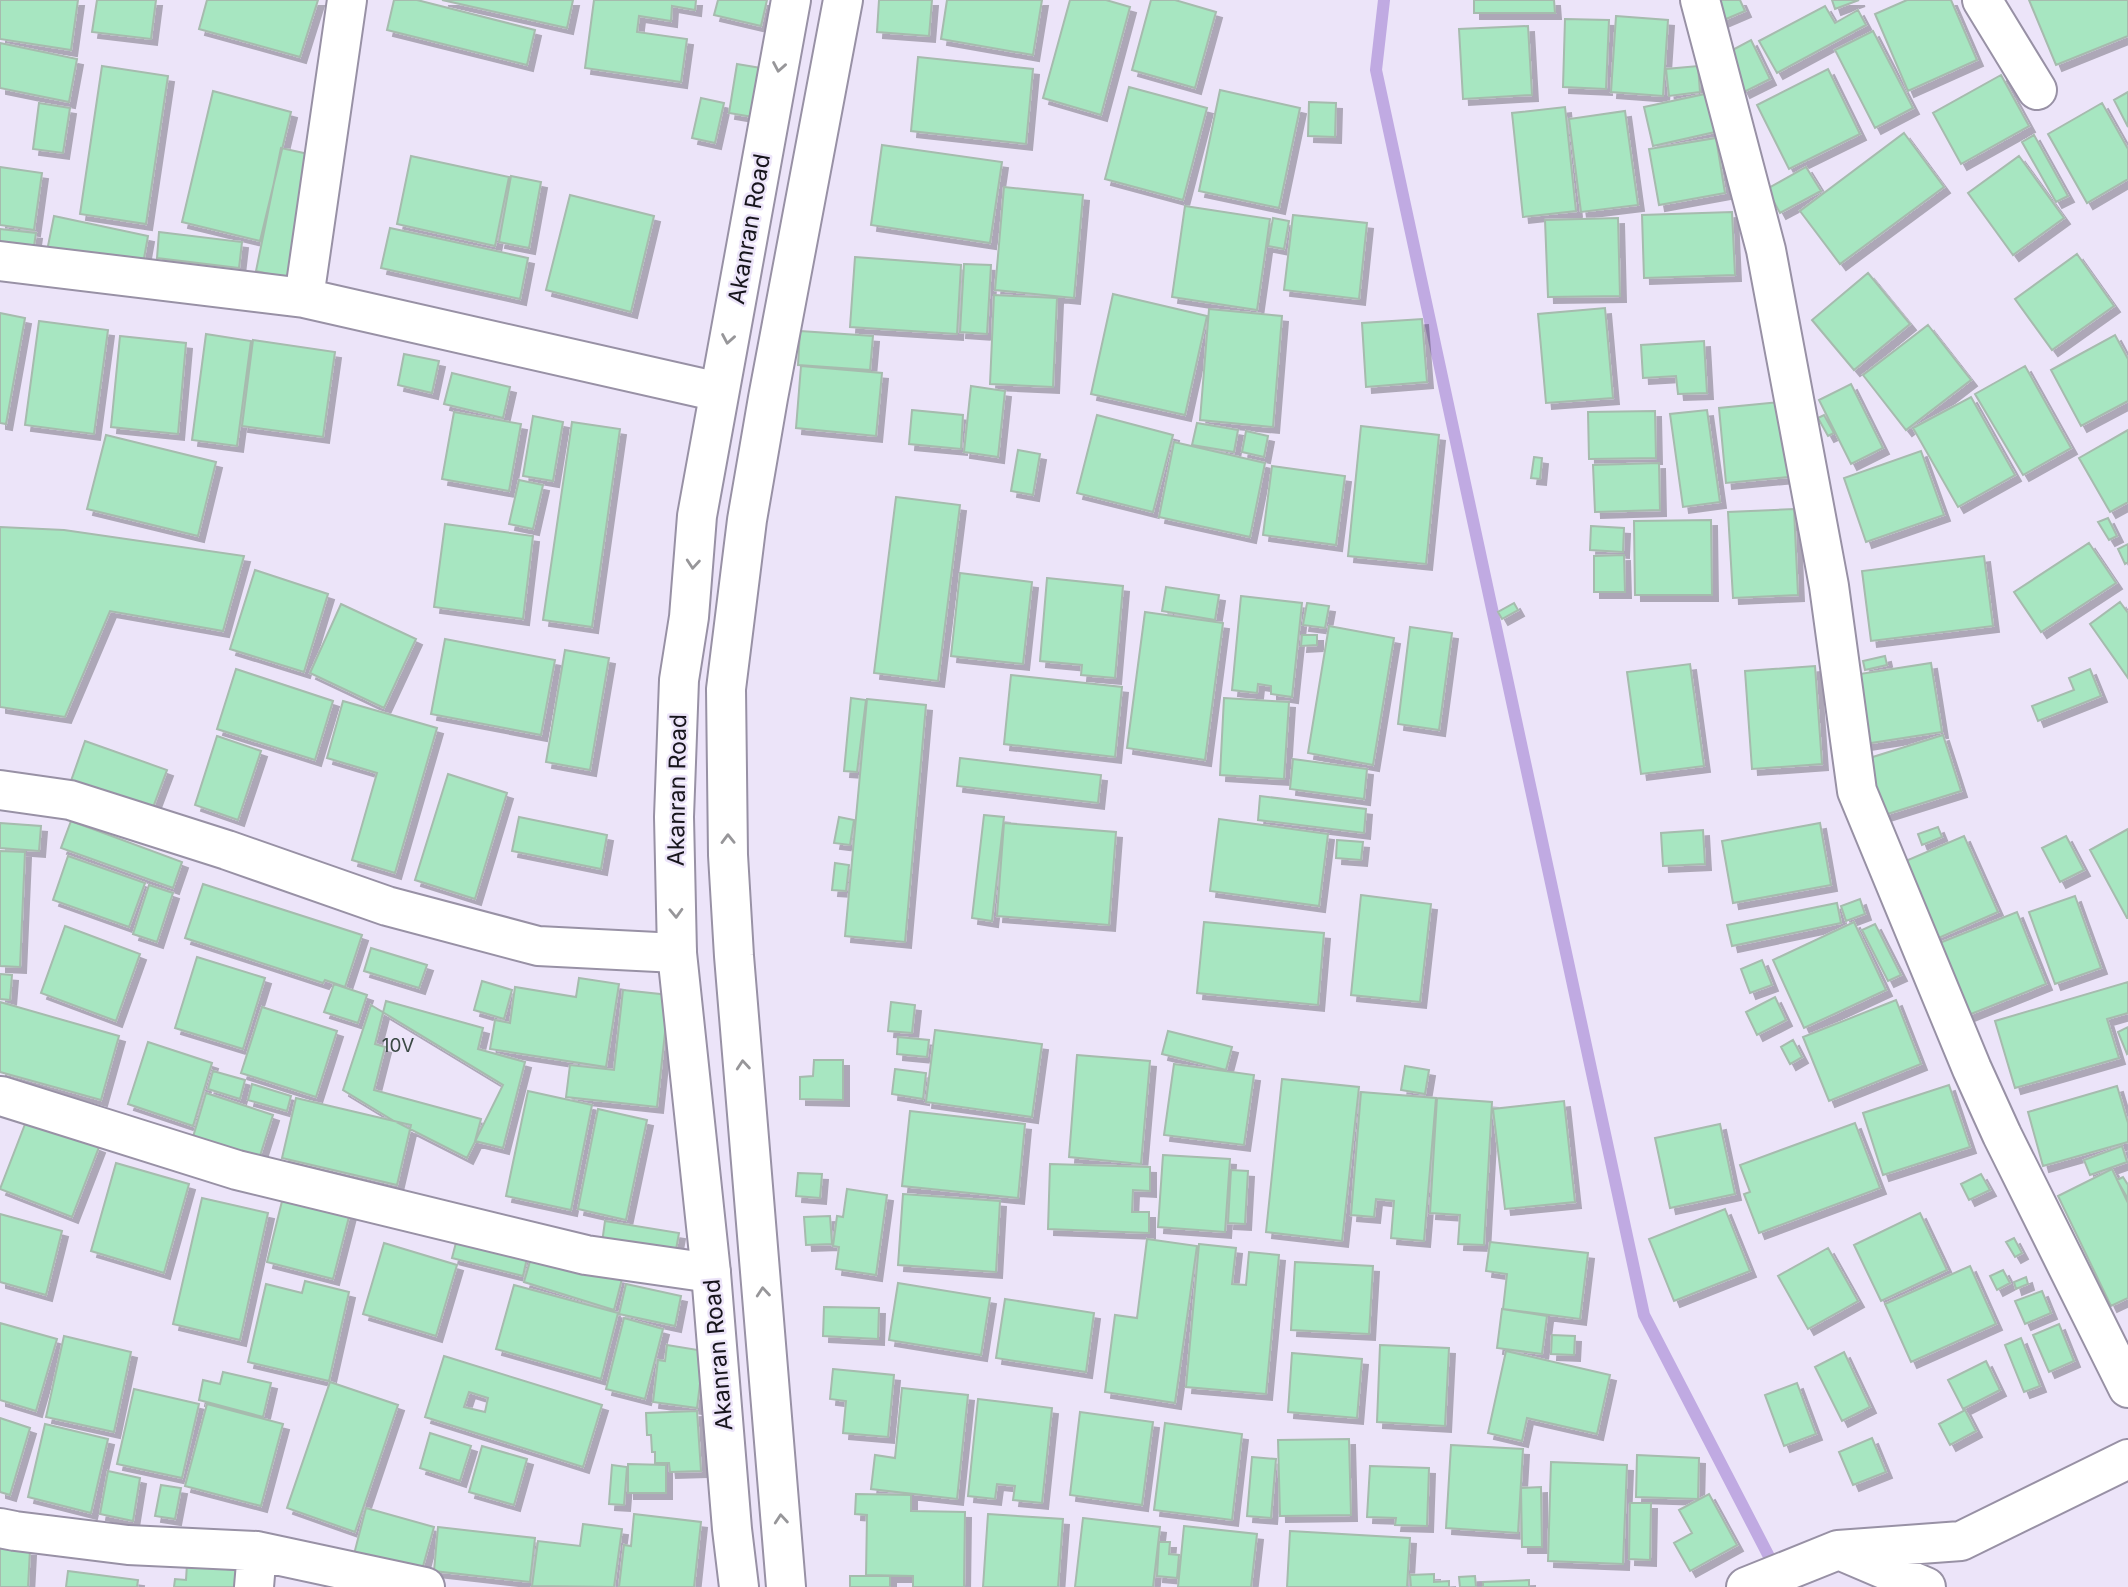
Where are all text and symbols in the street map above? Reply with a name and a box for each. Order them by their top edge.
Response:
one-way arrow [772,61,787,73]
street label: Akanran Road [722,152,776,306]
one-way arrow [722,333,737,345]
one-way arrow [686,558,701,569]
street label: Akanran Road [662,714,692,866]
one-way arrow [720,833,735,844]
one-way arrow [669,907,684,918]
house number: 10V [382,1034,414,1057]
one-way arrow [736,1060,751,1071]
street label: Akanran Road [697,1278,739,1432]
one-way arrow [756,1286,771,1297]
one-way arrow [774,1513,789,1524]

